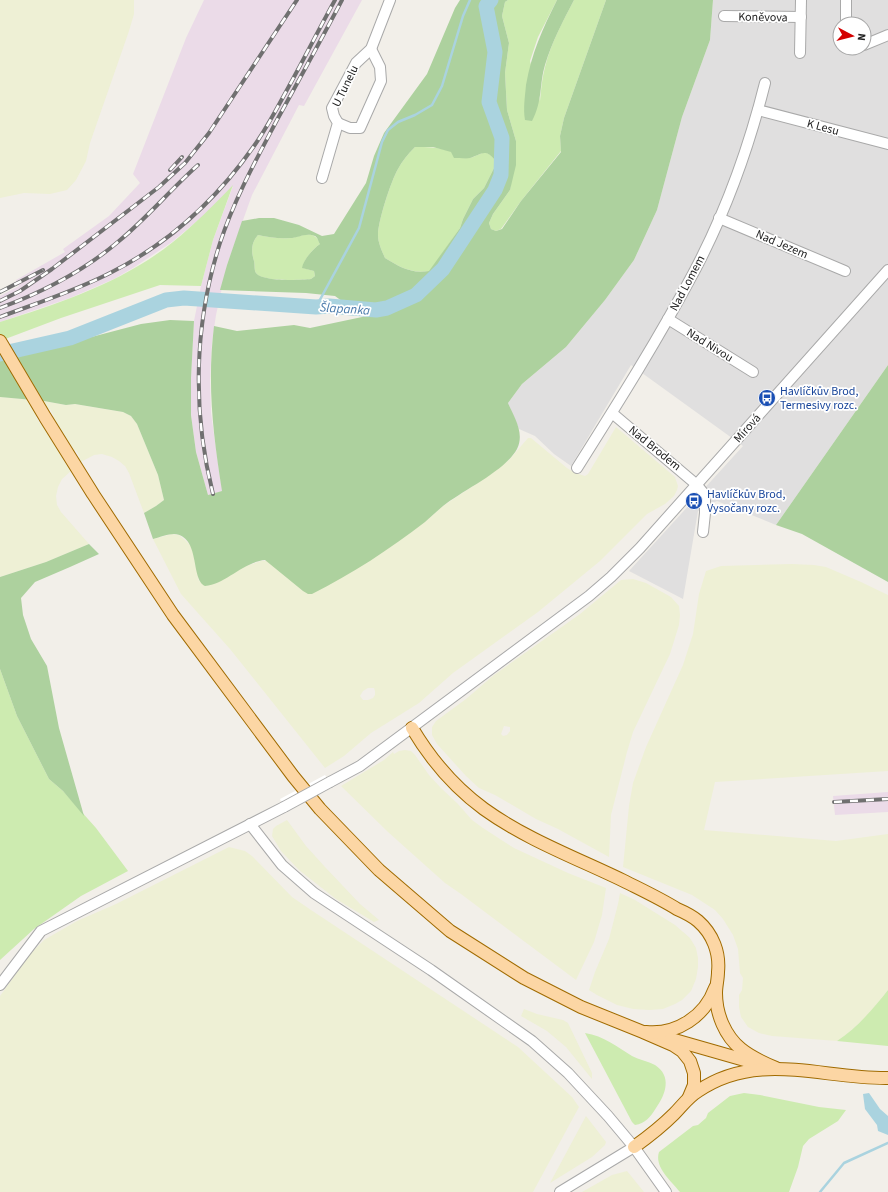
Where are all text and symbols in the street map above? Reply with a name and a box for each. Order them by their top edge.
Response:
street label: Koněvova [738,9,788,26]
north arrow [832,16,872,56]
text: N [854,33,869,42]
street label: U Tunelu [328,62,363,110]
street label: K Lesu [805,115,841,140]
street label: Nad Jezem [753,226,811,263]
street label: Nad Lomem [666,252,709,314]
water label: Šlapanka [319,298,371,320]
street label: Nad Nivou [683,324,736,366]
place label: Havlíčkův Brod, Termesivy rozc. [780,383,859,414]
bus stop icon: Havlíčkův Brod, Termesivy rozc. [757,388,777,408]
street label: Mírová [730,410,765,447]
street label: Nad Brodem [625,422,685,475]
place label: Havlíčkův Brod, Vysočany rozc. [707,486,786,517]
bus stop icon: Havlíčkův Brod, Vysočany rozc. [684,491,704,511]

